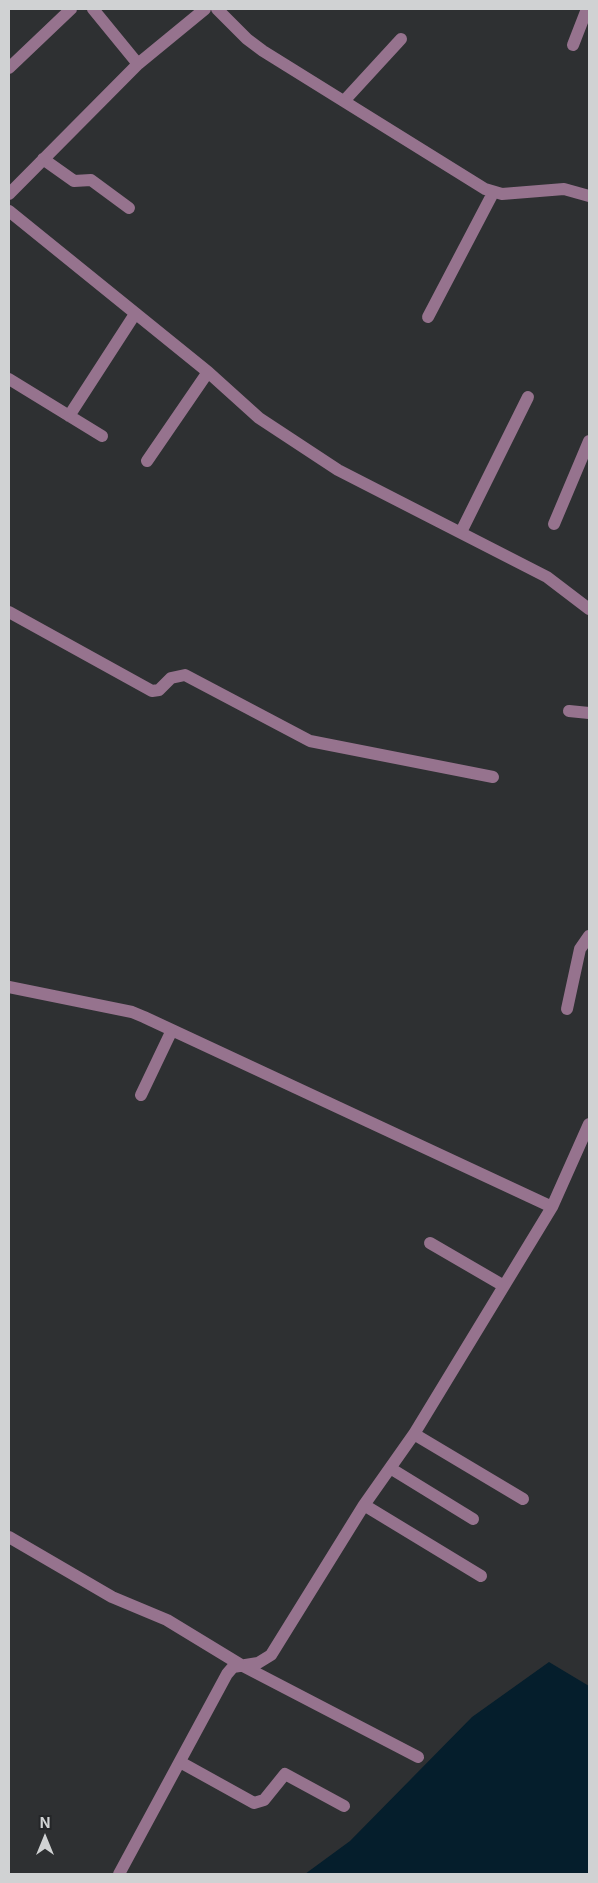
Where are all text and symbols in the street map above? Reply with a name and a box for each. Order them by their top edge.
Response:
north arrow [20,1813,70,1863]
text: N [40,1814,50,1831]

